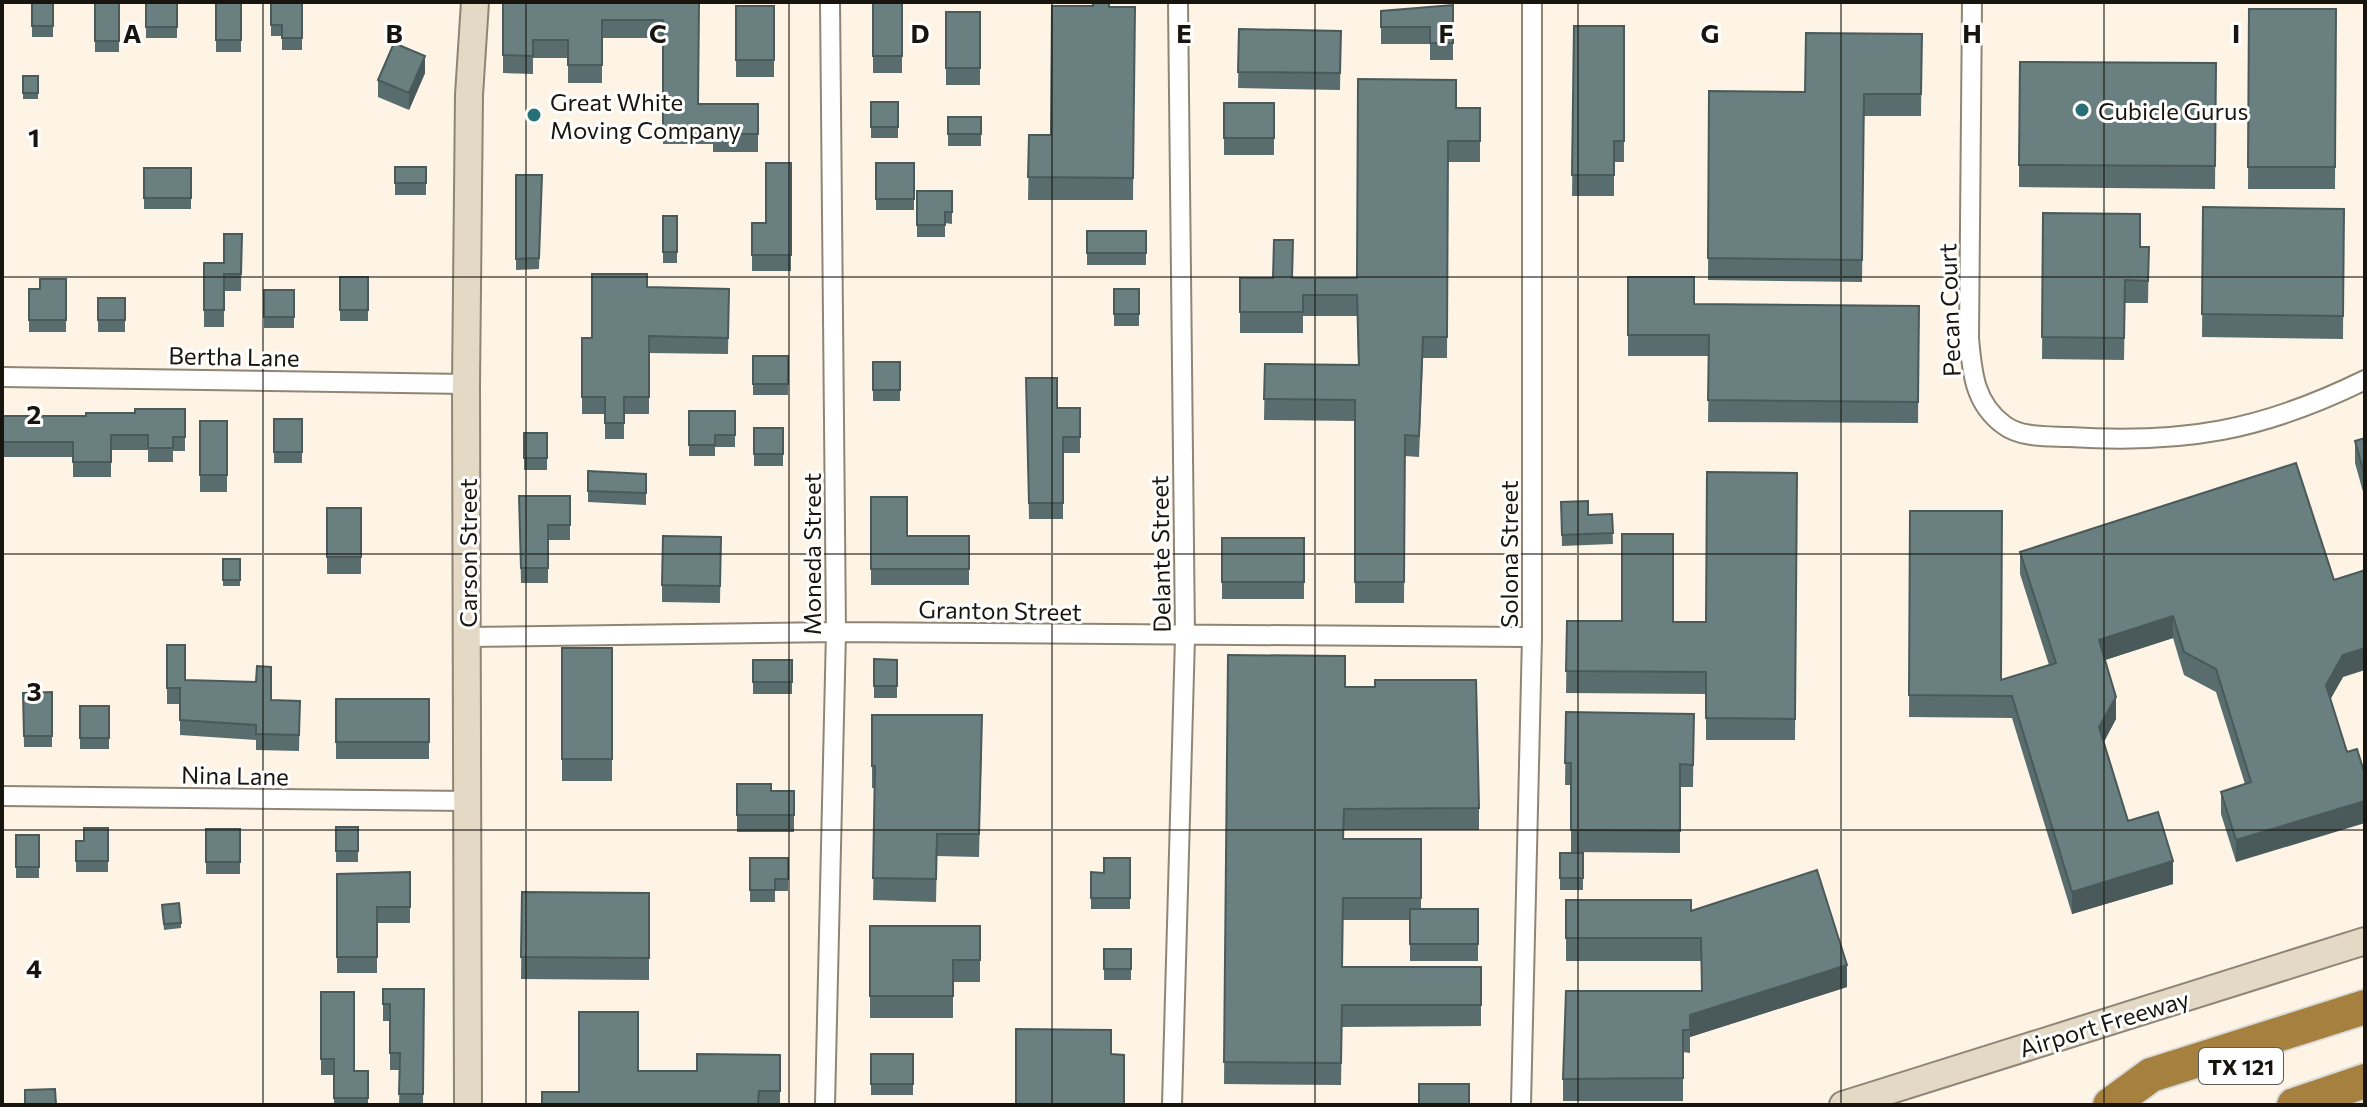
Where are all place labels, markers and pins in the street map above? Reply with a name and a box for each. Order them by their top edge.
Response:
place label: Great White Moving Company [550,87,741,144]
place label: Cubicle Gurus [2098,96,2248,125]
marker: Cubicle Gurus [2073,101,2091,119]
marker: Great White Moving Company [525,106,543,124]

